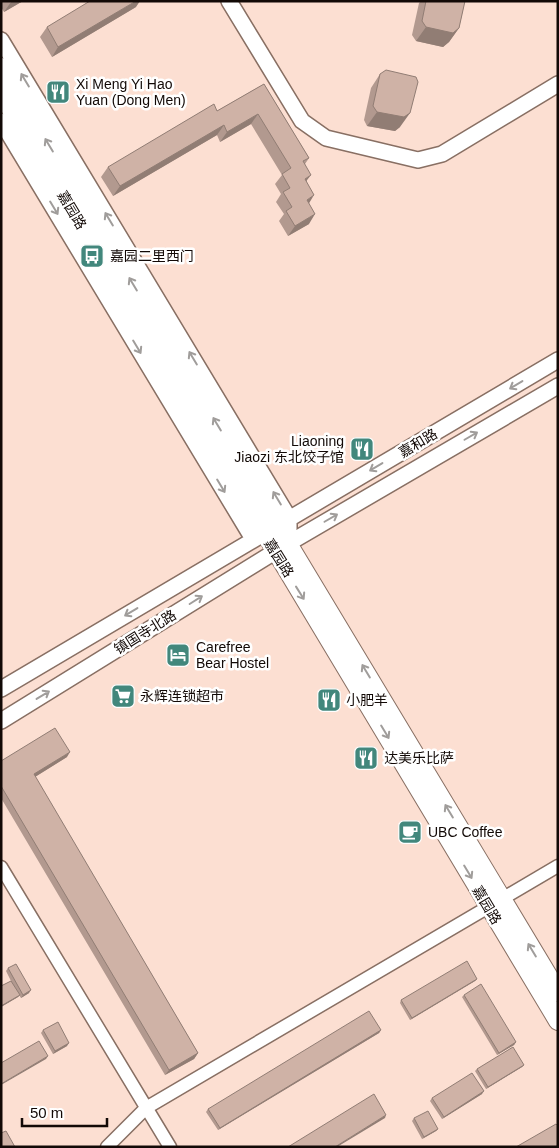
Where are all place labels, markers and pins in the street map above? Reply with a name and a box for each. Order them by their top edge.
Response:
place label: Xi Meng Yi Hao Yuan (Dong Men) [76,76,186,108]
restaurant icon: Xi Meng Yi Hao Yuan (Dong Men) [45,79,71,105]
bus stop icon: 嘉园二里西门 [79,243,105,269]
place label: 嘉园二里西门 [110,248,194,264]
place label: Liaoning Jiaozi 东北饺子馆 [234,433,344,465]
restaurant icon: Liaoning Jiaozi 东北饺子馆 [349,436,375,462]
place label: Carefree Bear Hostel [196,639,269,671]
hotel icon: Carefree Bear Hostel [165,642,191,668]
supermarket icon: 永辉连锁超市 [110,683,136,709]
restaurant icon: 小肥羊 [316,687,342,713]
place label: 永辉连锁超市 [140,688,224,704]
place label: 小肥羊 [346,692,388,708]
restaurant icon: 达美乐比萨 [353,745,379,771]
place label: 达美乐比萨 [384,750,454,766]
cafe icon: UBC Coffee [397,819,423,845]
place label: UBC Coffee [428,824,503,840]

